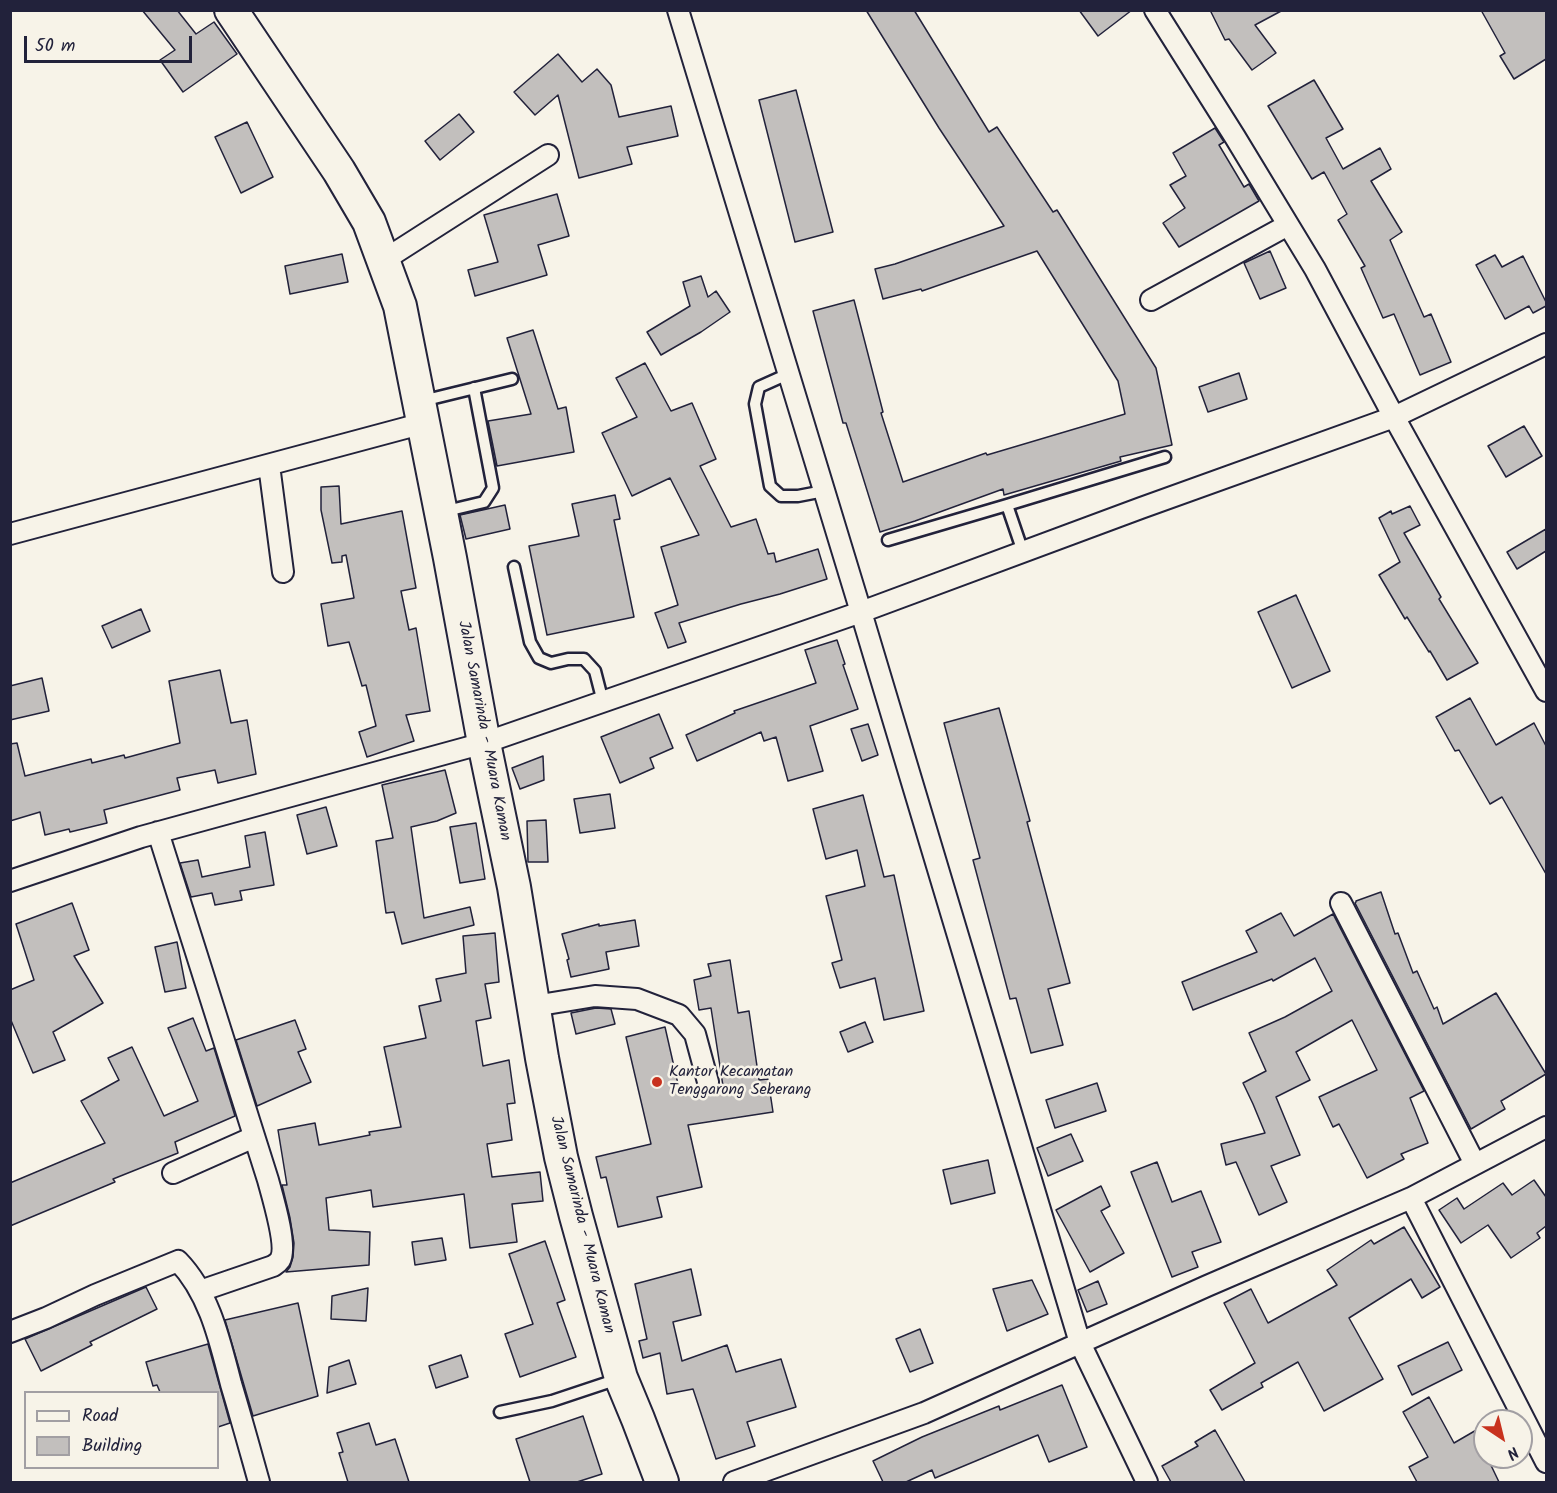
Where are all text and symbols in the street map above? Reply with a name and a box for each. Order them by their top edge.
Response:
scale bar [27,24,195,62]
text: 50 m [35,32,75,61]
street label: Jalan Samarinda - Muara Kaman [452,619,514,843]
place label: Kantor Kecamatan Tenggarong Seberang [669,1063,811,1101]
marker: Kantor Kecamatan Tenggarong Seberang [650,1075,664,1089]
street label: Jalan Samarinda - Muara Kaman [545,1114,617,1336]
legend [24,1391,219,1469]
text: Road [82,1402,118,1431]
north arrow [1473,1409,1533,1469]
text: Building [82,1432,142,1461]
text: N [1501,1439,1524,1466]

